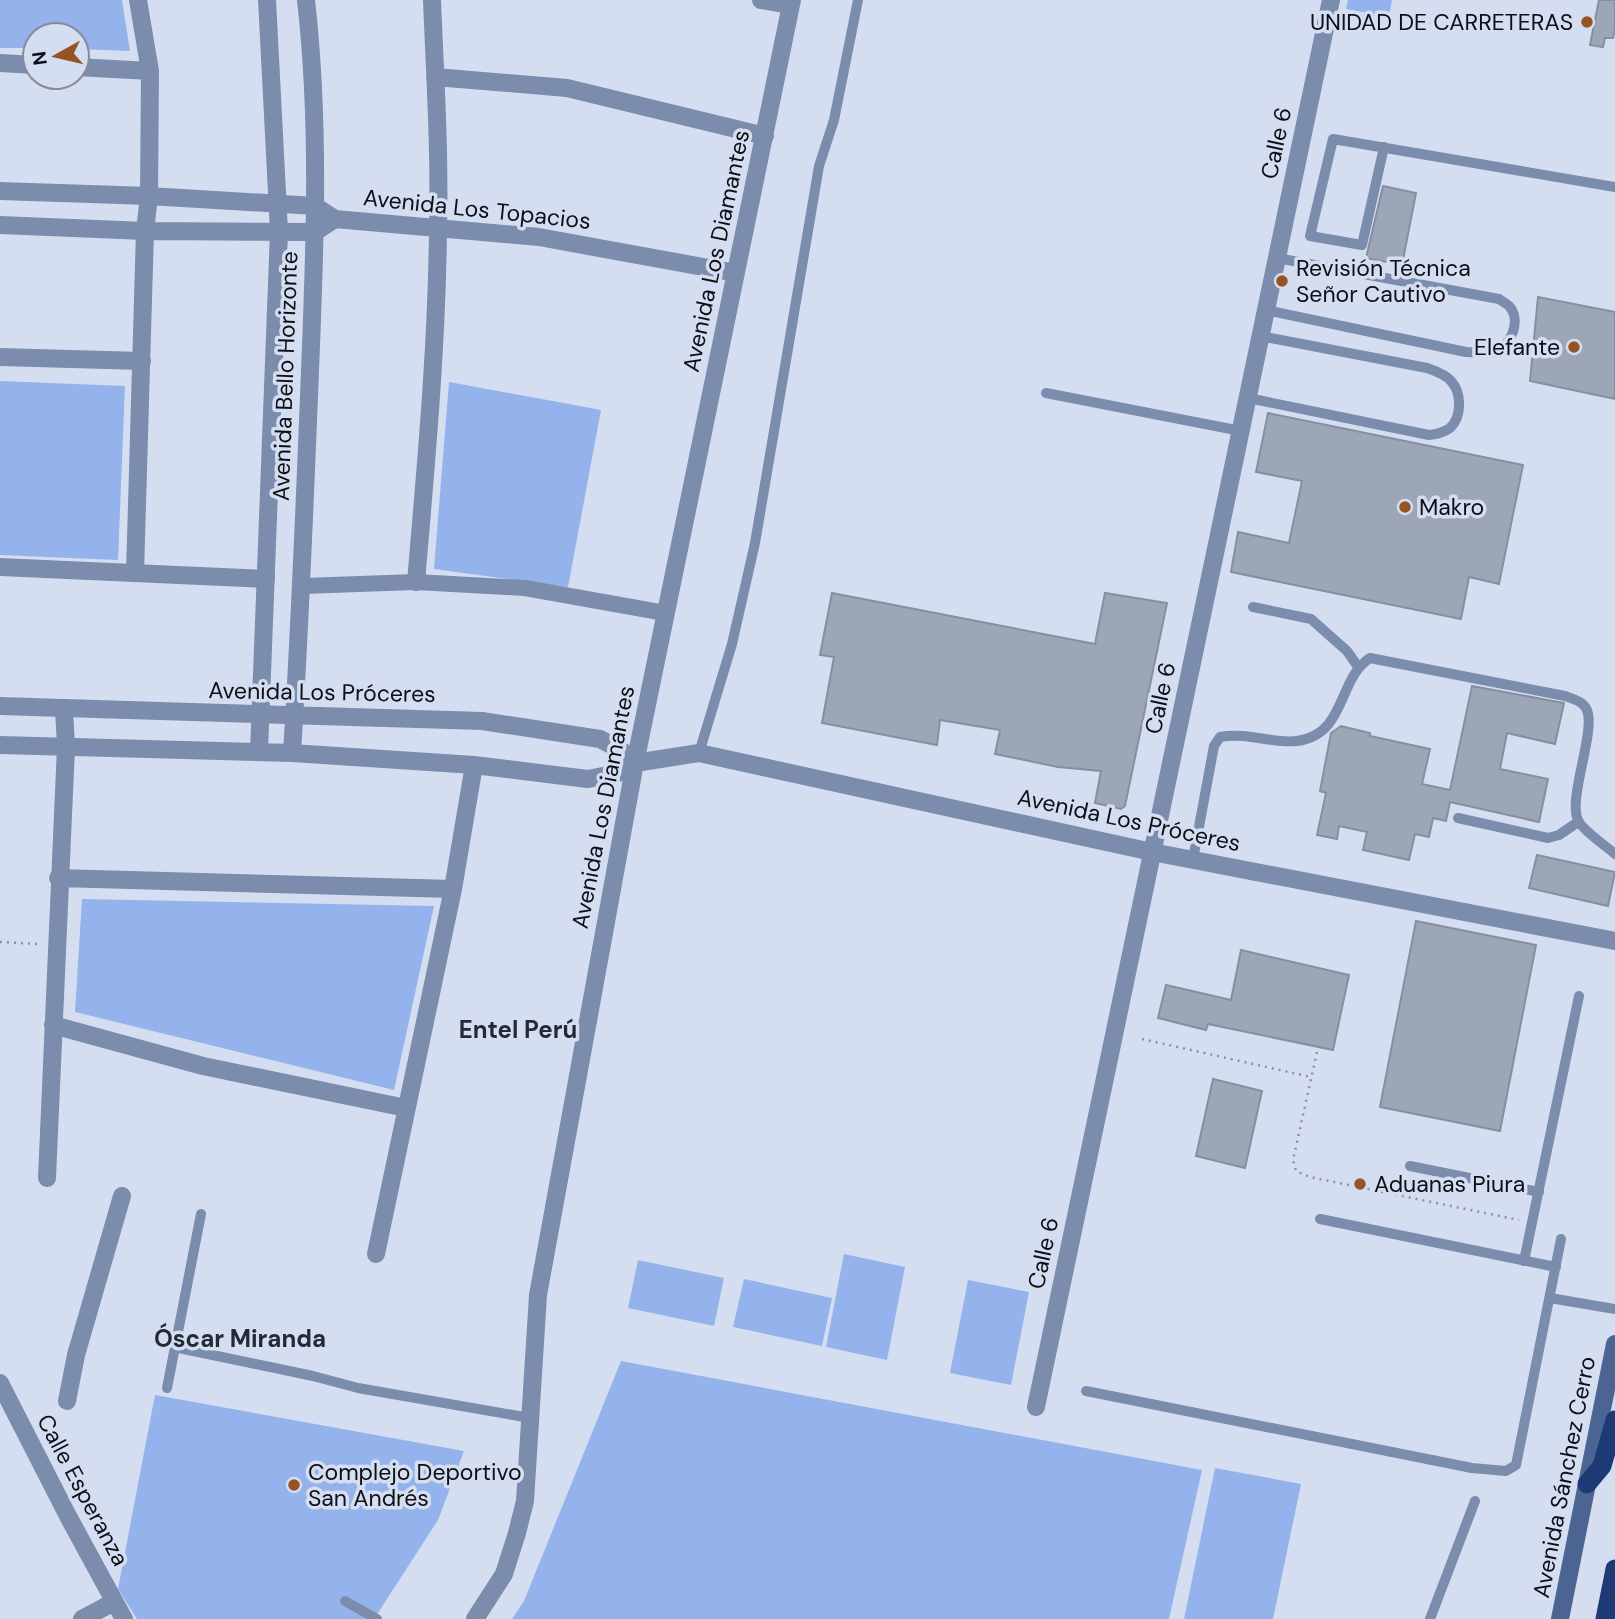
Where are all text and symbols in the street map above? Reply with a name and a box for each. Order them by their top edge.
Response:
place label: UNIDAD DE CARRETERAS [1310,7,1573,37]
marker: UNIDAD DE CARRETERAS [1579,14,1595,30]
north arrow [21,21,91,91]
text: N [26,50,53,67]
street label: Calle 6 [1254,104,1298,182]
street label: Avenida Los Diamantes [676,127,756,375]
street label: Avenida Los Topacios [362,182,592,236]
street label: Avenida Bello Horizonte [266,251,304,501]
place label: Revisión Técnica Señor Cautivo [1296,253,1471,309]
marker: Revisión Técnica Señor Cautivo [1274,273,1290,289]
place label: Elefante [1474,332,1560,362]
marker: Elefante [1566,339,1582,355]
place label: Makro [1419,492,1484,522]
marker: Makro [1397,499,1413,515]
street label: Calle 6 [1138,659,1182,737]
street label: Avenida Los Próceres [208,675,436,709]
street label: Avenida Los Diamantes [565,683,641,931]
street label: Avenida Los Próceres [1015,782,1243,858]
district label: Entel Perú [459,1014,577,1045]
place label: Aduanas Piura [1374,1169,1525,1199]
marker: Aduanas Piura [1352,1176,1368,1192]
street label: Calle 6 [1021,1214,1065,1292]
district label: Óscar Miranda [154,1322,326,1354]
street label: Avenida Sánchez Cerro [1526,1354,1602,1600]
street label: Calle Esperanza [30,1409,136,1571]
place label: Complejo Deportivo San Andrés [308,1457,522,1513]
marker: Complejo Deportivo San Andrés [286,1477,302,1493]

